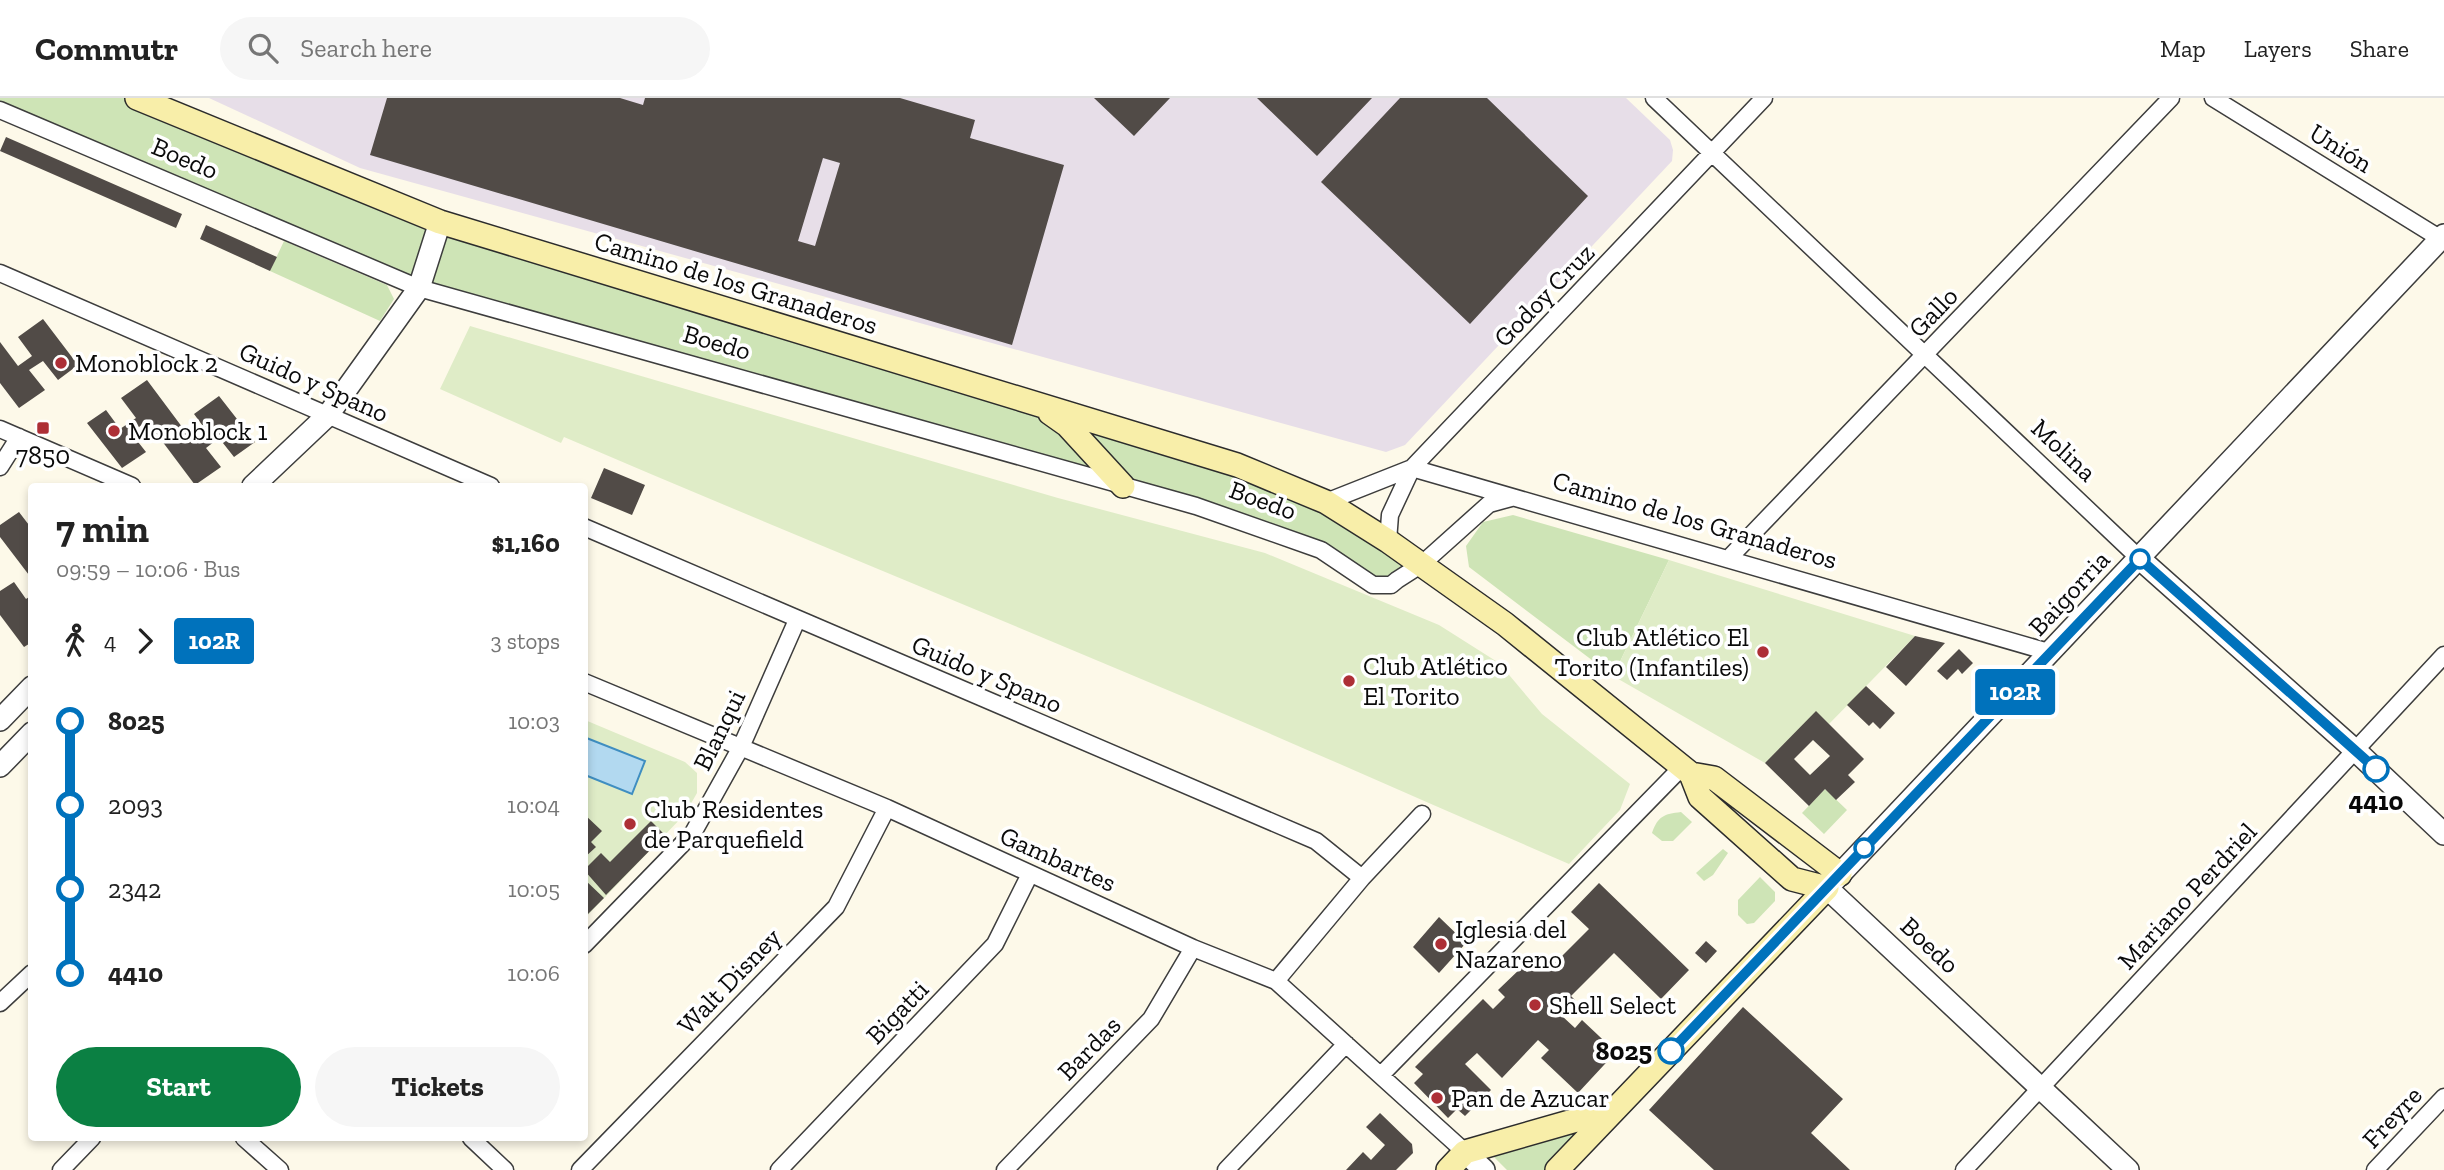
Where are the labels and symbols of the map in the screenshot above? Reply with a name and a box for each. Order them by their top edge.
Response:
street label: Unión [2303,116,2379,180]
street label: Boedo [147,130,223,186]
street label: Camino de los Granaderos [591,225,881,341]
street label: Godoy Cruz [1487,237,1601,353]
street label: Gallo [1901,280,1965,344]
street label: Boedo [679,317,755,367]
street label: Guido y Spano [234,335,394,429]
place label: Monoblock 2 [75,347,218,379]
marker: Monoblock 2 [53,355,69,371]
street label: Molina [2025,412,2104,488]
place label: Monoblock 1 [128,415,268,447]
marker: 7850 [35,420,51,436]
marker: Monoblock 1 [106,423,122,439]
place label: 7850 [16,439,70,471]
street label: Camino de los Granaderos [1549,464,1841,576]
street label: Boedo [1225,473,1301,527]
street label: Baigorria [2022,543,2117,642]
unlabelled marker [2130,549,2150,569]
place label: Club Atlético El Torito (Infantiles) [1554,621,1749,683]
street label: Guido y Spano [907,628,1067,720]
marker: Club Atlético El Torito (Infantiles) [1755,644,1771,660]
place label: Club Atlético El Torito [1363,650,1508,712]
line badge: 102R [1966,669,2064,715]
marker: Club Atlético El Torito [1341,673,1357,689]
street label: Blanqui [686,684,752,776]
marker: 4410 [2363,756,2389,782]
place label: 4410 [2348,785,2404,817]
place label: Club Residentes de Parquefield [644,793,823,855]
marker: Club Residentes de Parquefield [622,816,638,832]
street label: Mariano Perdriel [2111,816,2263,976]
street label: Gambartes [995,819,1121,899]
unlabelled marker [1854,838,1874,858]
street label: Boedo [1894,910,1966,980]
place label: Iglesia del Nazareno [1455,913,1567,975]
street label: Walt Disney [671,921,788,1041]
marker: Iglesia del Nazareno [1433,936,1449,952]
street label: Bigatti [859,973,935,1051]
place label: Shell Select [1549,989,1677,1021]
marker: Shell Select [1527,997,1543,1013]
street label: Bardas [1051,1009,1127,1087]
place label: 8025 [1595,1035,1652,1067]
marker: 8025 [1658,1038,1684,1064]
street label: Freyre [2355,1079,2429,1155]
place label: Pan de Azucar [1451,1082,1610,1114]
marker: Pan de Azucar [1429,1090,1445,1106]

